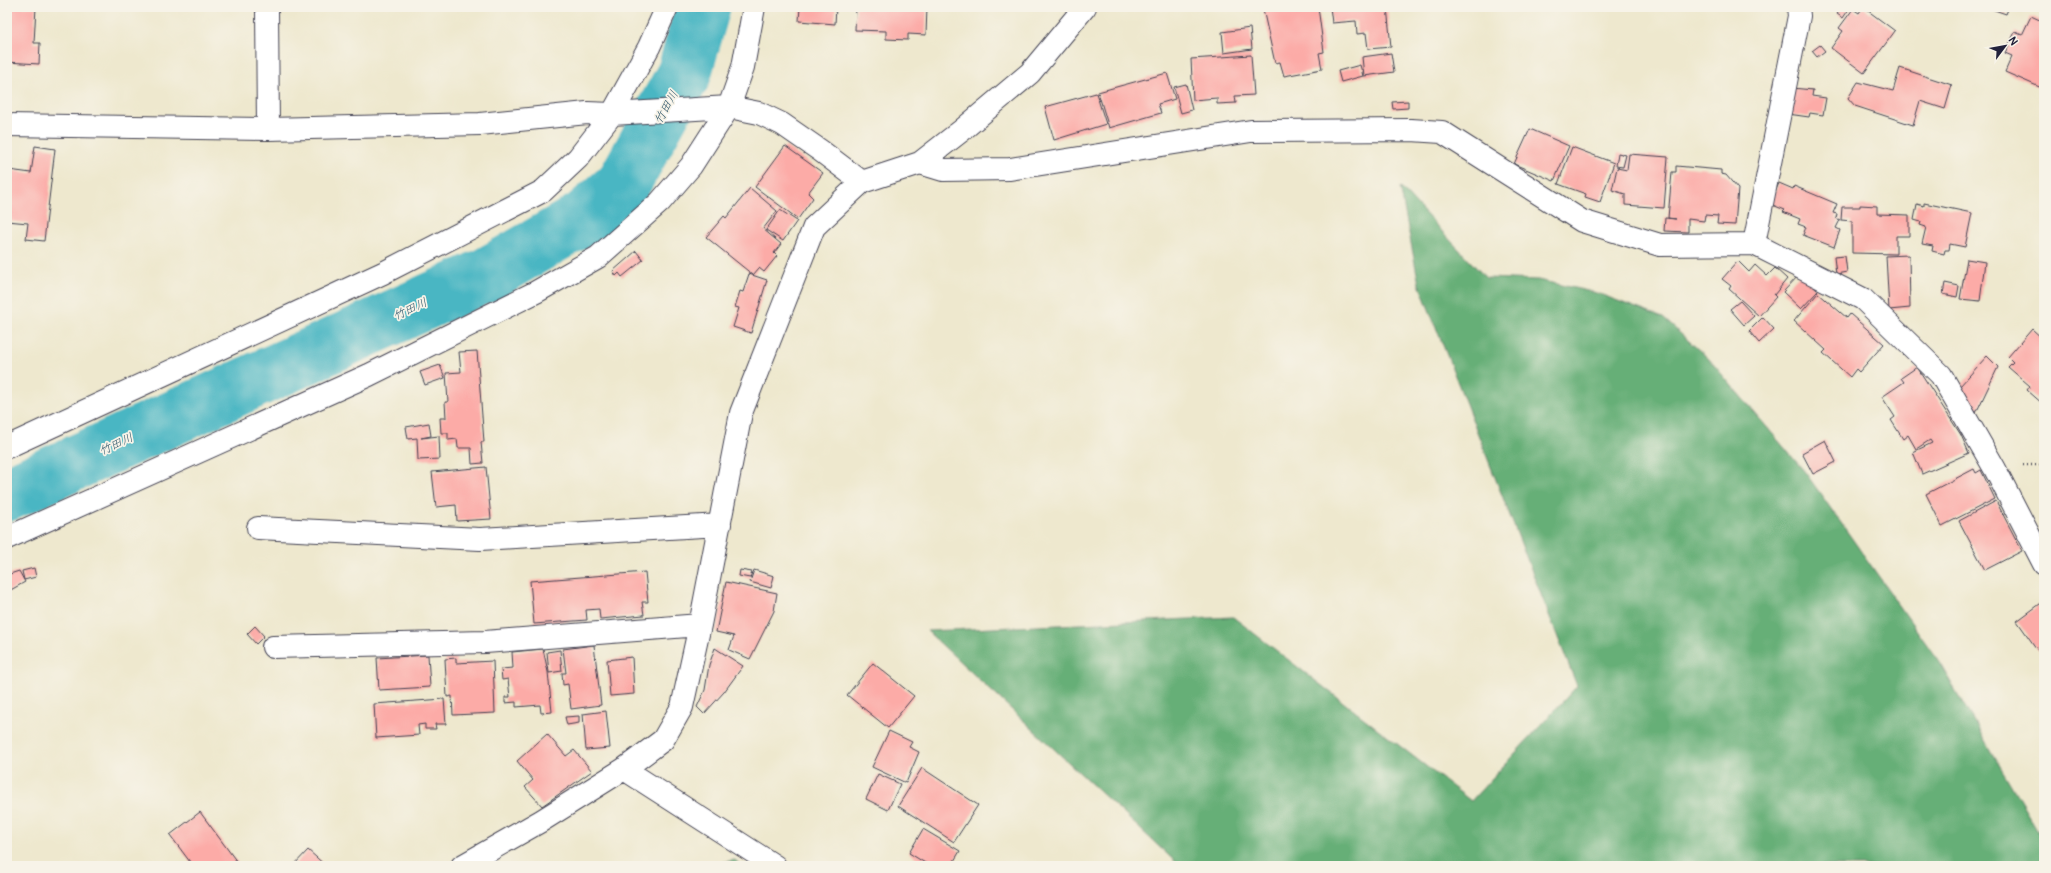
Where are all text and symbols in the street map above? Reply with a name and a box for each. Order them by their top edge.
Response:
north arrow [1985,26,2025,66]
text: N [2006,34,2021,48]
water label: 竹田川 [651,88,682,127]
water label: 竹田川 [391,295,430,324]
water label: 竹田川 [97,430,136,459]

